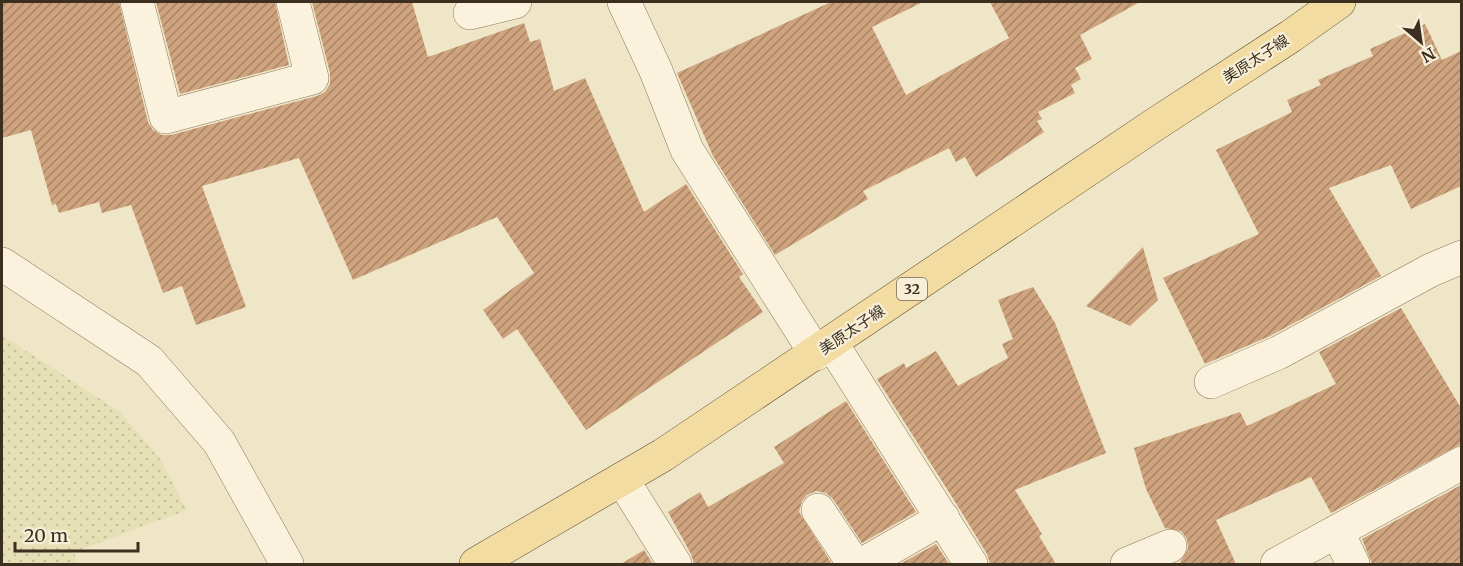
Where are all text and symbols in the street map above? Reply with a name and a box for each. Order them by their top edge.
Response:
north arrow [1391,12,1451,72]
street label: 美原太子線 [1219,30,1292,87]
text: N [1418,43,1439,67]
road number: 32 [897,278,927,300]
street label: 美原太子線 [815,301,888,358]
scale bar [15,515,138,553]
text: 20 m [24,524,68,547]

